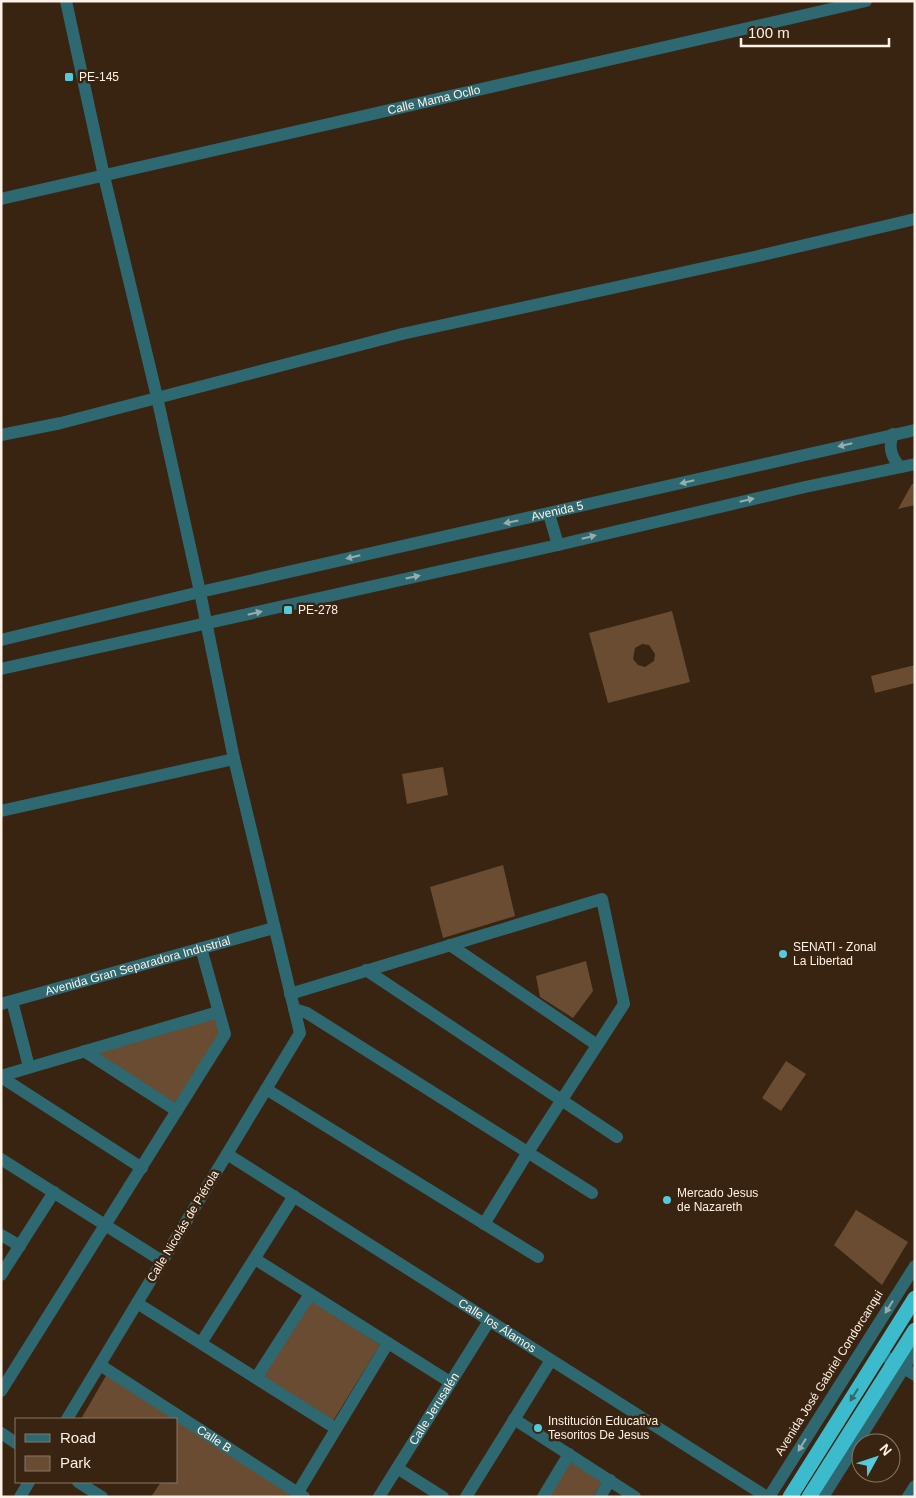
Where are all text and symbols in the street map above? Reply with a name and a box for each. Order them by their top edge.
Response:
scale bar [741,15,888,47]
text: 100 m [748,24,790,41]
place label: PE-145 [79,70,119,84]
marker: PE-145 [63,71,75,83]
street label: Calle Mama Ocllo [386,82,482,117]
one-way arrow [838,441,853,449]
one-way arrow [679,478,694,486]
one-way arrow [739,496,754,504]
street label: Avenida 5 [530,498,585,524]
one-way arrow [504,518,519,526]
one-way arrow [581,533,596,541]
one-way arrow [345,553,360,561]
one-way arrow [405,573,421,581]
place label: PE-278 [298,603,338,617]
marker: PE-278 [282,604,294,616]
one-way arrow [247,609,262,617]
street label: Avenida Gran Separadora Industrial [44,933,232,998]
place label: SENATI - Zonal La Libertad [793,940,876,968]
marker: SENATI - Zonal La Libertad [777,948,789,960]
street label: Calle Nicolás de Piérola [144,1168,222,1284]
place label: Mercado Jesus de Nazareth [677,1186,758,1214]
marker: Mercado Jesus de Nazareth [661,1194,673,1206]
street label: Avenida José Gabriel Condorcanqui [772,1288,886,1458]
street label: Calle los Álamos [456,1296,539,1355]
one-way arrow [884,1301,893,1314]
street label: Calle Jerusalén [406,1370,462,1448]
one-way arrow [849,1388,859,1401]
place label: Institución Educativa Tesoritos De Jesus [548,1414,658,1442]
legend [15,1418,178,1483]
street label: Calle B [194,1422,234,1455]
marker: Institución Educativa Tesoritos De Jesus [532,1422,544,1434]
text: Road [60,1429,96,1446]
north arrow [851,1433,901,1483]
one-way arrow [797,1438,807,1451]
text: N [877,1441,895,1459]
text: Park [60,1454,91,1471]

